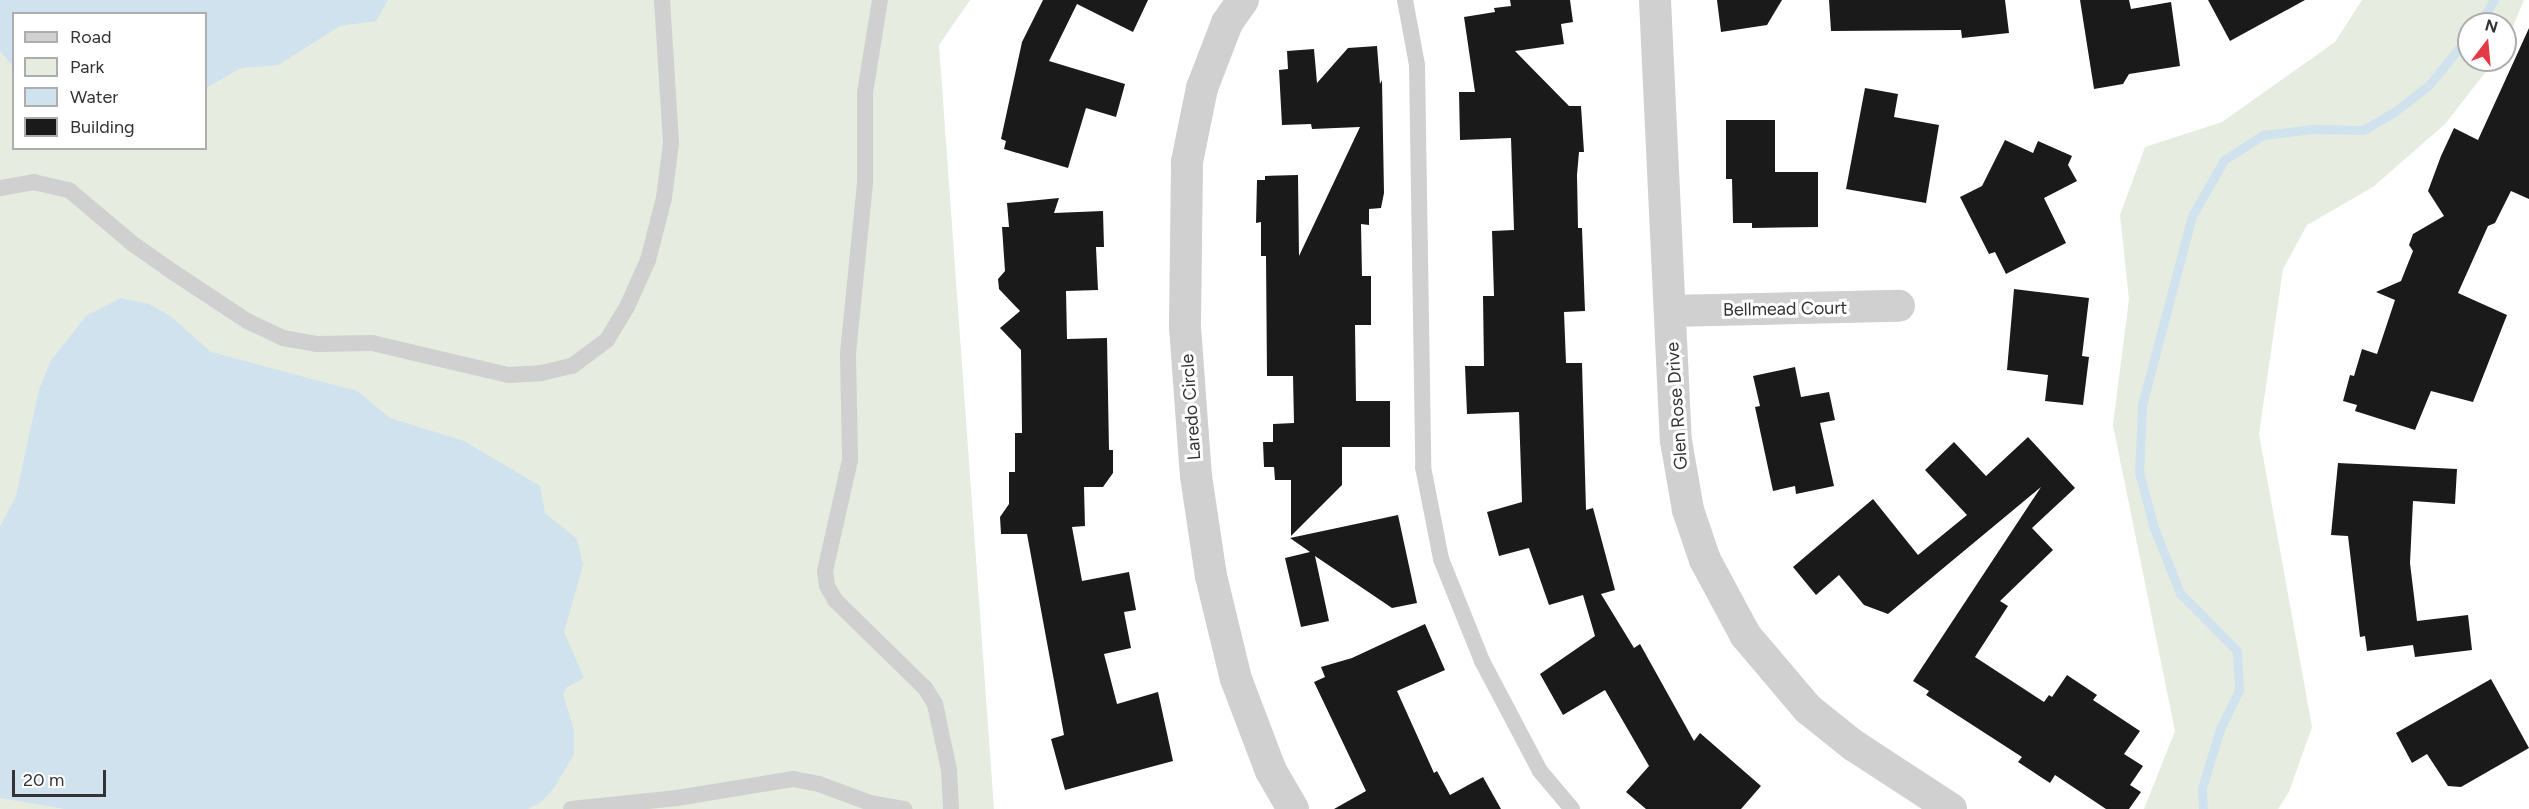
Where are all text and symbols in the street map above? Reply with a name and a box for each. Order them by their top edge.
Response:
legend [12,12,207,150]
north arrow [2457,12,2517,72]
text: N [2483,15,2500,37]
text: Road [70,26,111,48]
text: Park [70,56,104,78]
text: Water [70,86,118,108]
text: Building [70,116,135,138]
street label: Bellmead Court [1723,297,1847,321]
street label: Glen Rose Drive [1662,341,1692,471]
street label: Laredo Circle [1177,353,1205,461]
scale bar [15,758,110,796]
text: 20 m [23,769,64,791]

